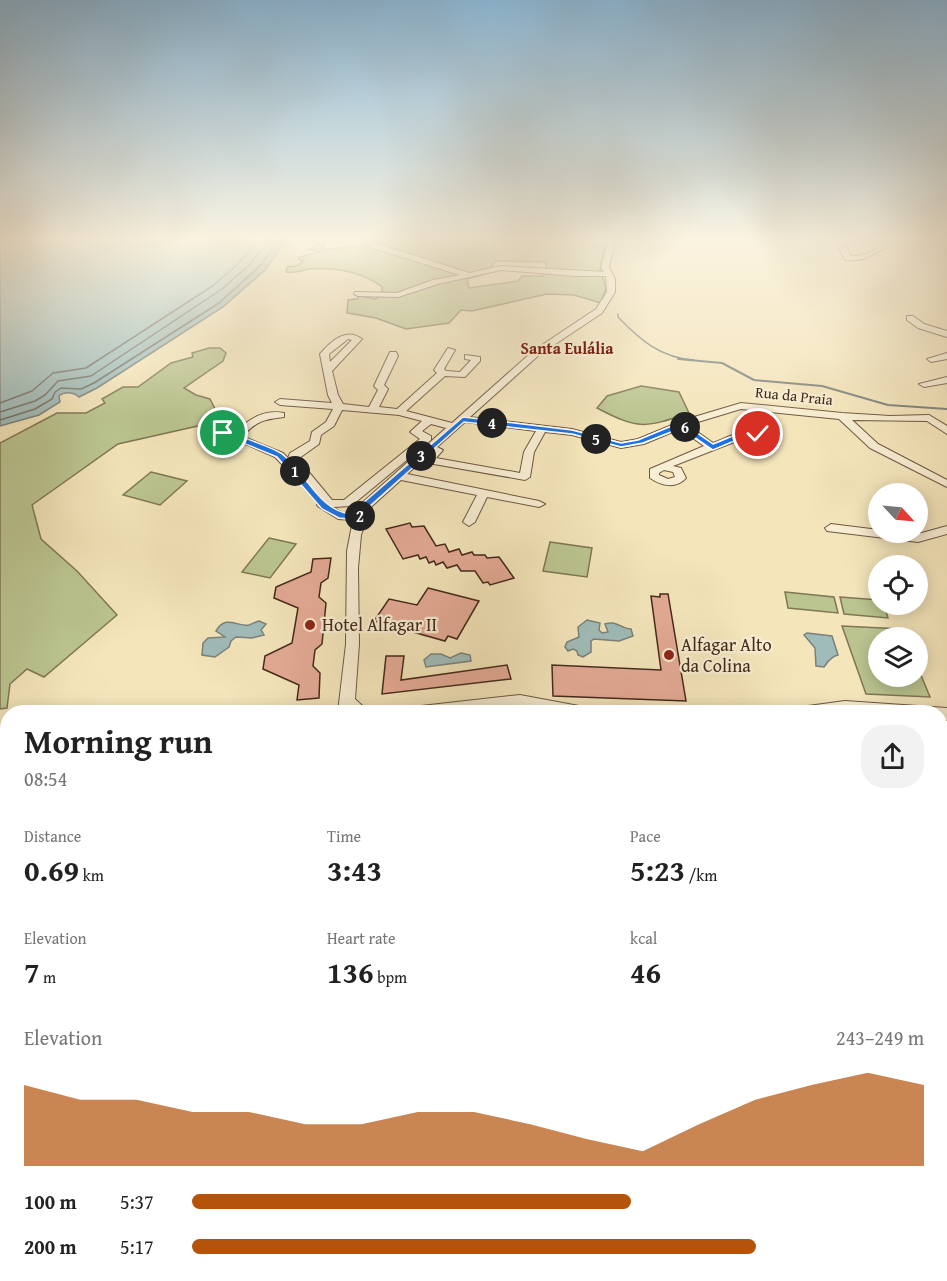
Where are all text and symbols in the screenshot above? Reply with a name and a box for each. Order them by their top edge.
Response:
district label: Santa Eulália [521,336,614,360]
street label: Rua da Praia [754,381,834,410]
pin [197,407,248,458]
pin: 4 [477,408,507,438]
pin [732,408,783,459]
text: 4 [488,411,496,435]
pin: 6 [670,412,700,442]
text: 6 [681,415,689,439]
icon: arrive [206,416,239,449]
icon: check [741,417,774,450]
pin: 5 [581,424,611,454]
text: 5 [592,427,600,451]
pin: 3 [406,441,436,471]
text: 3 [417,444,425,468]
pin: 1 [280,456,310,486]
text: 1 [291,459,299,483]
north arrow [868,483,928,543]
map controls [868,483,928,687]
pin: 2 [345,501,375,531]
text: 2 [356,504,364,528]
button: locate [868,555,928,615]
place label: Hotel Alfagar II [322,611,437,638]
marker: Hotel Alfagar II [303,618,317,632]
button: layers [868,627,928,687]
place label: Alfagar Alto da Colina [681,631,772,679]
marker: Alfagar Alto da Colina [662,648,676,662]
text: Morning run [24,717,213,765]
button: share [861,725,924,788]
text: 08:54 [24,764,67,793]
text: Distance [24,824,81,848]
text: Time [327,824,361,848]
text: Pace [630,824,661,848]
text: 0.69 [24,848,79,892]
text: 3:43 [327,848,382,892]
text: 5:23 [630,848,685,892]
text: km [79,863,104,887]
text: /km [685,863,717,887]
text: Elevation [24,926,87,950]
text: Heart rate [327,926,396,950]
text: kcal [630,926,657,950]
text: 7 [24,950,40,994]
text: 136 [327,950,374,994]
text: 46 [630,950,661,994]
text: m [40,965,56,989]
text: bpm [374,965,407,989]
text: Elevation [24,1023,102,1052]
text: 243–249 m [836,1023,924,1052]
text: 100 m [24,1187,77,1216]
text: 5:37 [120,1187,154,1216]
text: 200 m [24,1232,77,1261]
text: 5:17 [120,1232,154,1261]

